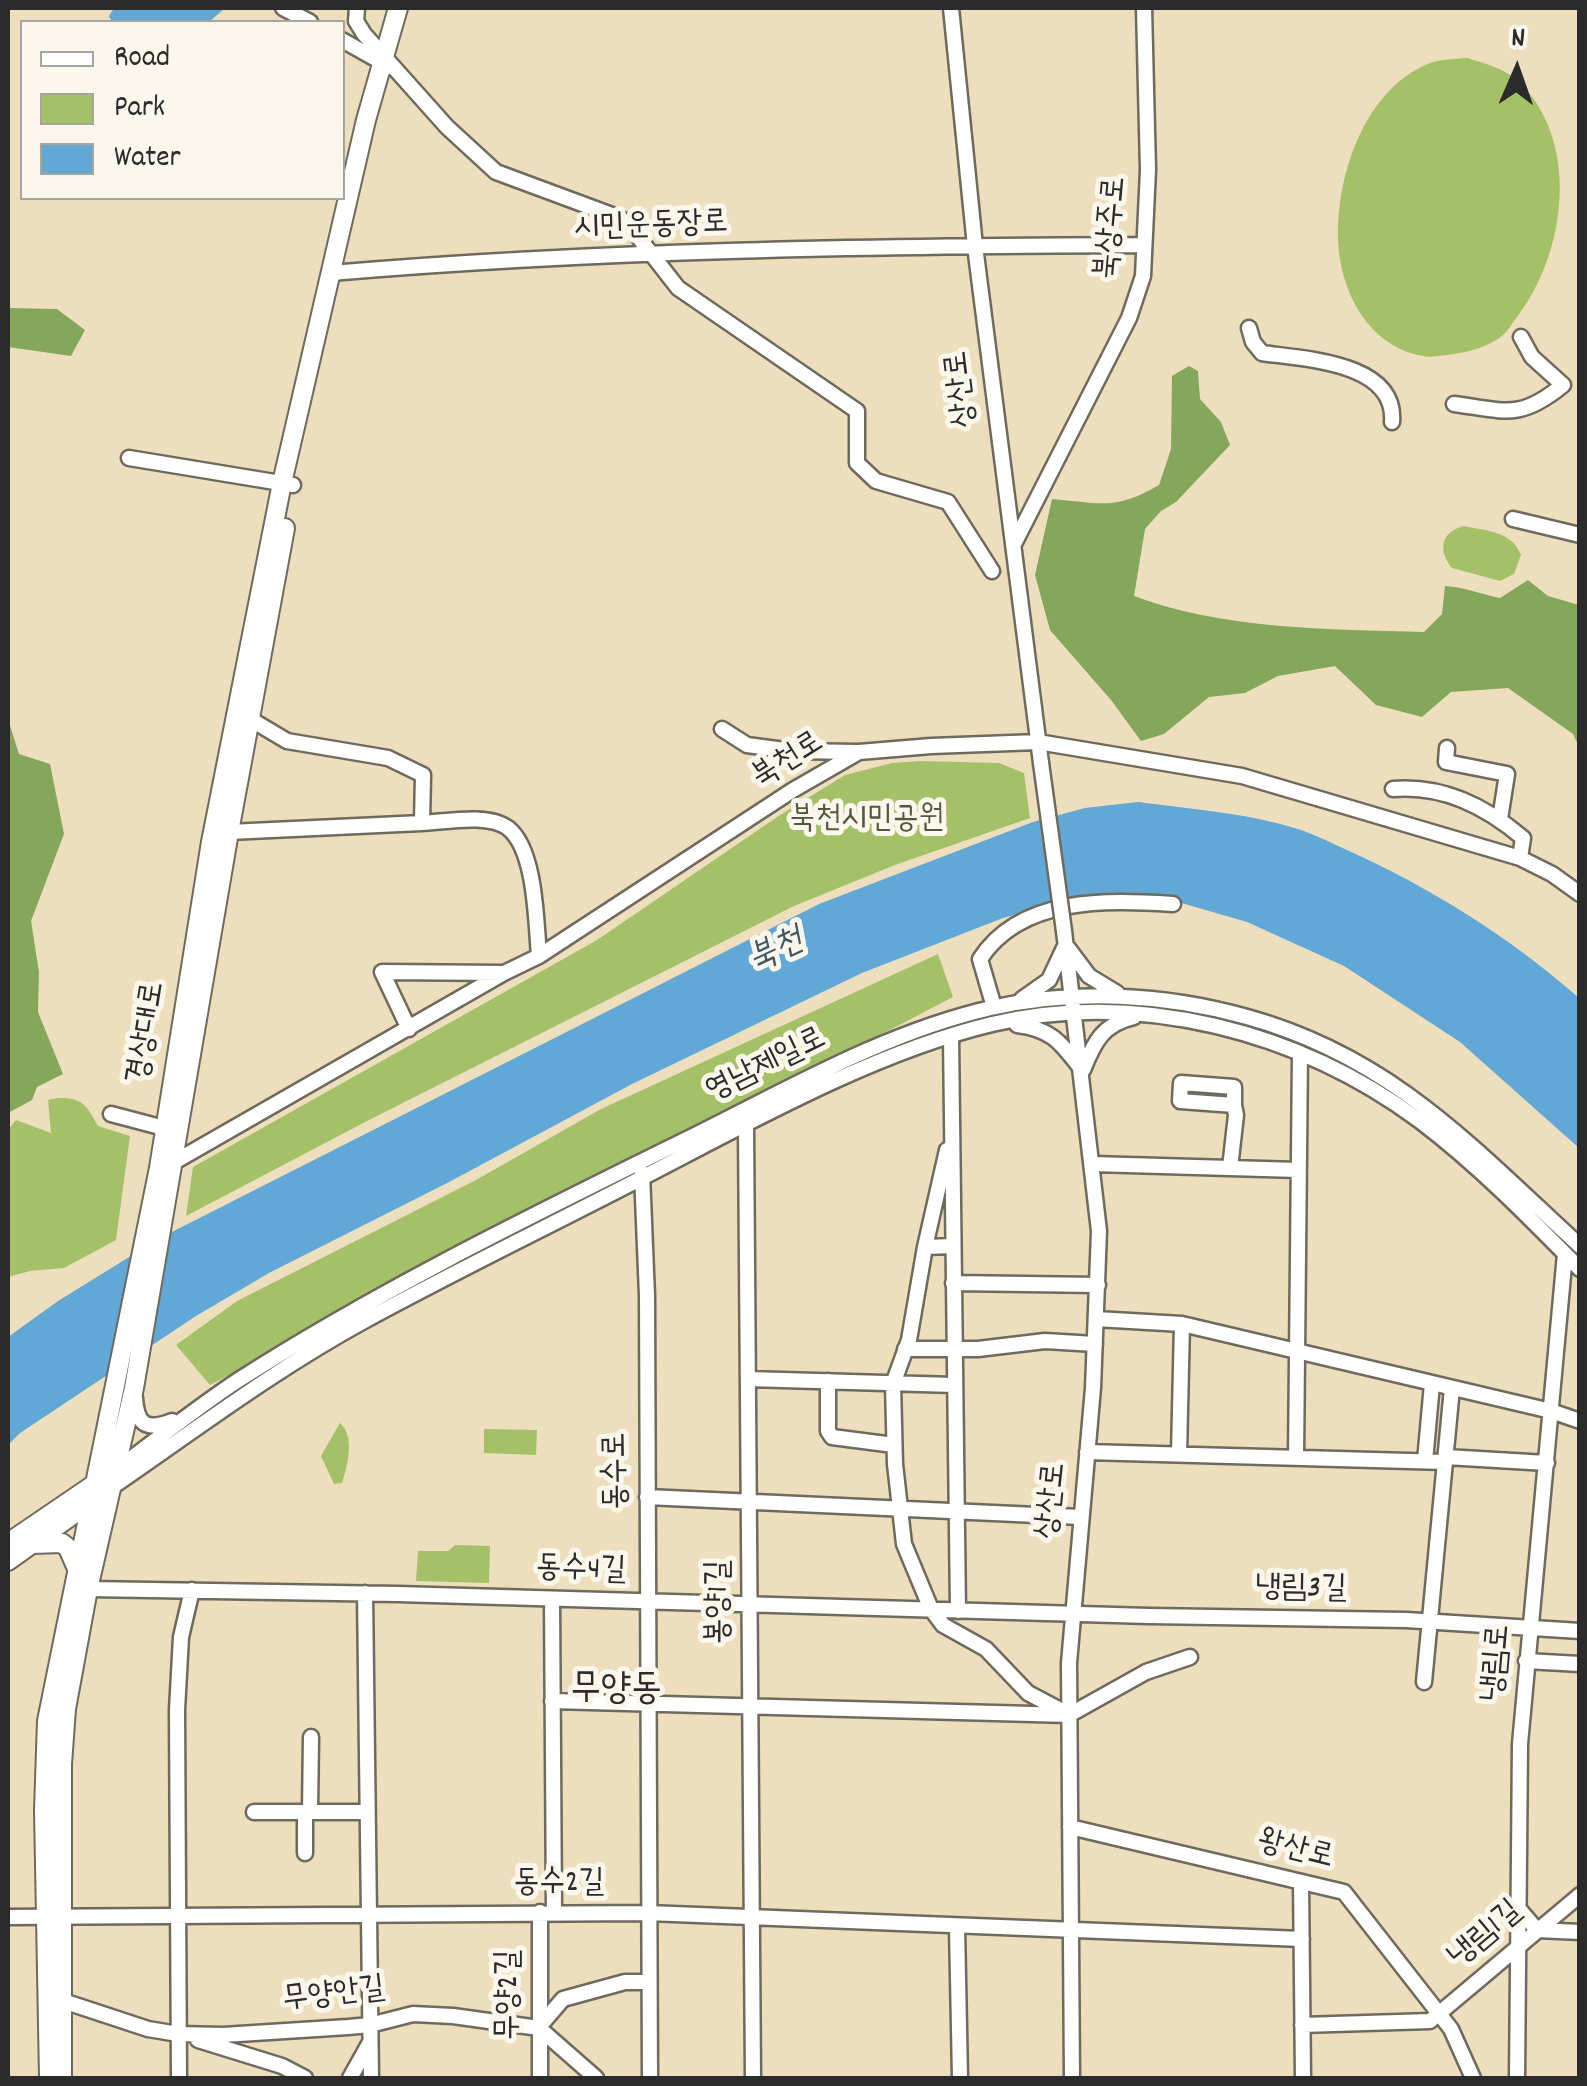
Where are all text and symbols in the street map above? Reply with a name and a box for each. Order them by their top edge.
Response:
legend [20,20,345,200]
north arrow [1467,20,1567,120]
text: N [1510,20,1526,60]
text: Road [114,38,170,81]
text: Park [114,88,165,131]
text: Water [114,138,181,181]
street label: 북상주로 [1090,175,1138,281]
street label: 시민운동장로 [573,206,729,250]
street label: 상산로 [940,348,988,430]
street label: 북천로 [746,725,832,799]
park label: 북천시민공원 [790,803,944,841]
water label: 북천 [743,922,811,984]
street label: 경상대로 [122,979,176,1087]
street label: 영남제일로 [701,1022,833,1112]
street label: 동수로 [599,1432,639,1510]
street label: 상산로 [1031,1461,1077,1541]
street label: 동수4길 [535,1551,627,1593]
street label: 봉양1길 [703,1560,741,1644]
street label: 냉림3길 [1255,1571,1347,1611]
street label: 냉림로 [1477,1623,1521,1703]
district label: 무양동 [570,1670,662,1716]
street label: 왕산로 [1253,1824,1337,1880]
street label: 동수2길 [513,1867,605,1905]
street label: 냉림1길 [1442,1894,1532,1978]
street label: 무양2길 [493,1949,531,2041]
street label: 무양안길 [281,1972,387,2022]

